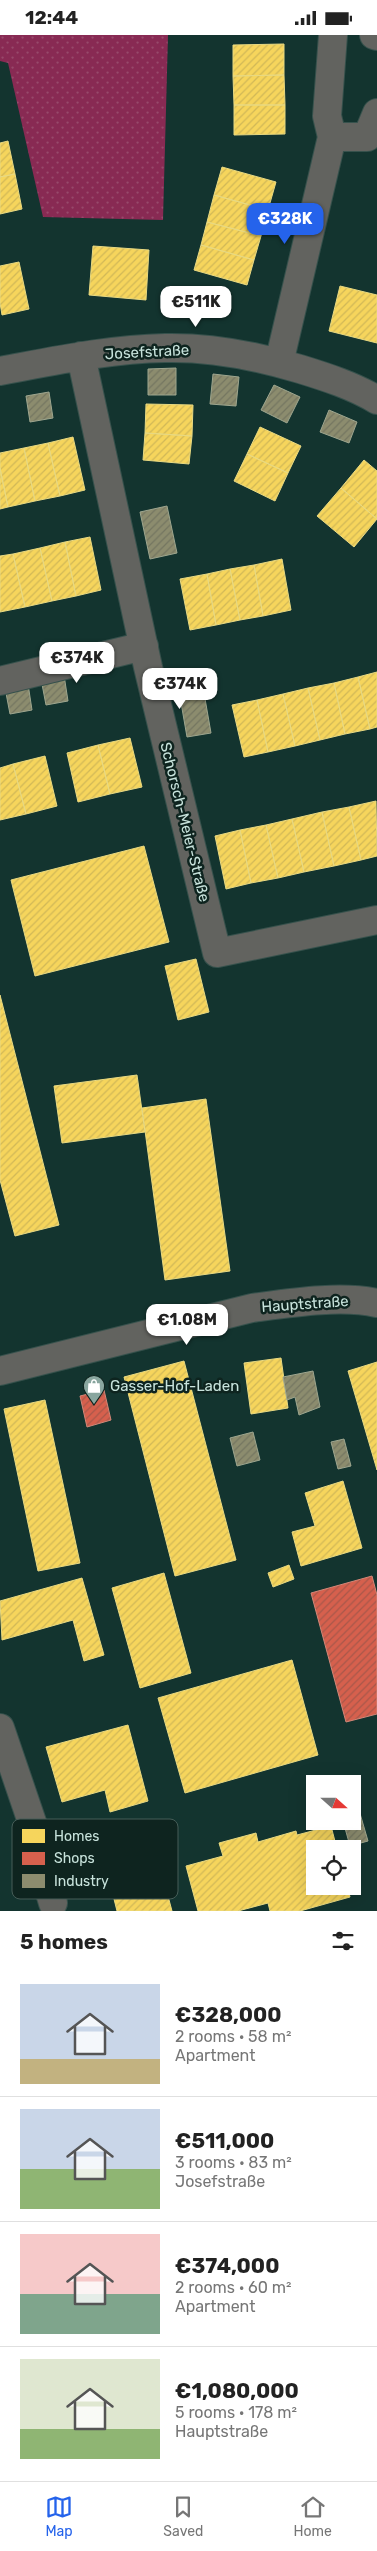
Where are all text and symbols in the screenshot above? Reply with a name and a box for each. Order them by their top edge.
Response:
text: 12:44 [25,6,78,29]
pin: €328K [250,203,320,245]
text: €328K [258,209,312,228]
pin: €511K [161,285,231,328]
text: €511K [171,292,221,311]
street label: Josefstraße [104,341,190,363]
pin: €374K [42,641,112,684]
text: €374K [50,648,104,667]
pin: €374K [145,667,215,710]
text: €374K [153,674,207,693]
street label: Schorsch-Meier-Straße [156,740,214,904]
street label: Hauptstraße [261,1292,349,1316]
pin: €1.08M [146,1303,228,1346]
text: €1.08M [157,1310,217,1329]
shop icon: Gasser-Hof-Laden [82,1374,106,1405]
place label: Gasser-Hof-Laden [110,1377,239,1395]
north arrow [306,1775,361,1830]
map controls [306,1775,361,1895]
legend [12,1819,178,1899]
text: Homes [54,1828,99,1845]
button: locate [306,1840,361,1895]
text: Shops [54,1850,95,1867]
text: Industry [54,1873,109,1890]
icon: filters [329,1927,357,1955]
text: 5 homes [20,1929,108,1954]
text: €328,000 [175,2002,282,2027]
icon: home [60,2004,120,2064]
text: 2 rooms · 58 m² [175,2027,291,2046]
text: Apartment [175,2046,255,2065]
text: €511,000 [175,2128,274,2153]
icon: home [60,2129,120,2189]
text: 3 rooms · 83 m² [175,2153,292,2172]
text: Josefstraße [175,2172,265,2191]
text: €374,000 [175,2253,279,2278]
icon: home [60,2254,120,2314]
text: 2 rooms · 60 m² [175,2278,292,2297]
text: Apartment [175,2297,255,2316]
text: €1,080,000 [175,2378,299,2403]
icon: home [60,2379,120,2439]
text: 5 rooms · 178 m² [175,2403,297,2422]
text: Hauptstraße [175,2422,268,2441]
tab: Map [45,2493,73,2540]
tab: Saved [163,2493,203,2540]
tab: Home [294,2493,332,2540]

